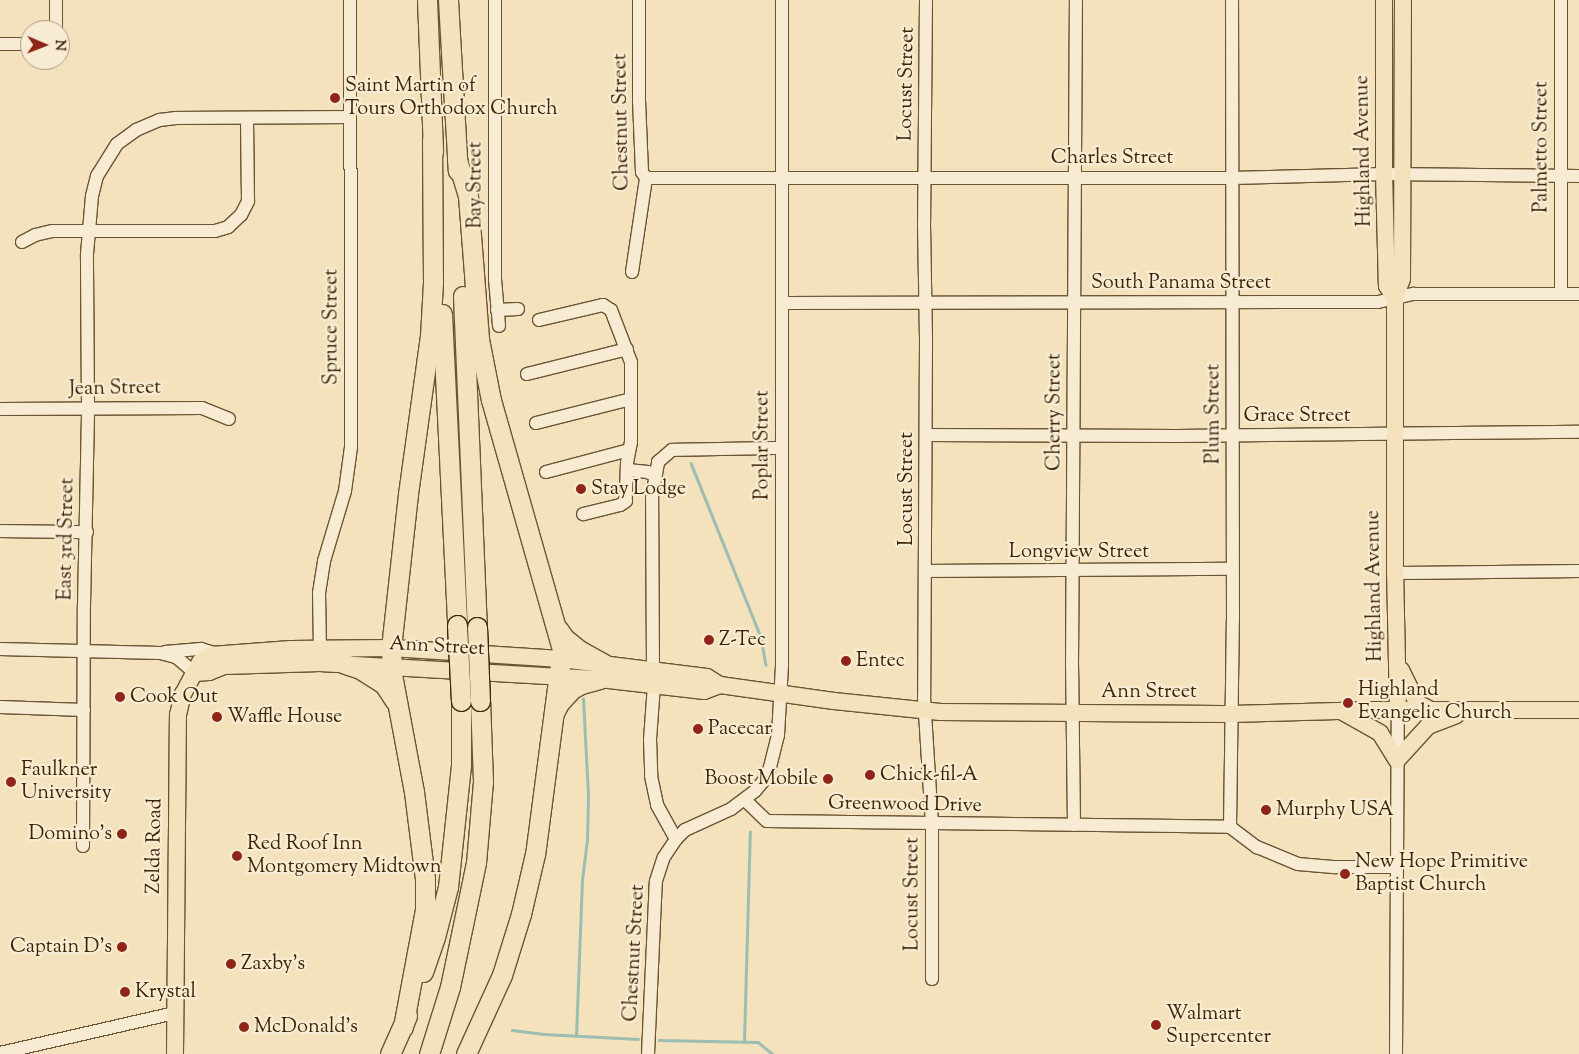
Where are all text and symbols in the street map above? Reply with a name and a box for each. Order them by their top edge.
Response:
north arrow [20,20,70,70]
street label: Locust Street [894,27,920,141]
text: N [49,39,69,51]
street label: Chestnut Street [609,53,635,191]
place label: Saint Martin of Tours Orthodox Church [345,74,558,121]
street label: Highland Avenue [1351,75,1377,227]
street label: Palmetto Street [1530,81,1554,213]
marker: Saint Martin of Tours Orthodox Church [329,92,341,104]
street label: Bay Street [464,141,488,229]
street label: Charles Street [1051,146,1173,170]
street label: Spruce Street [320,269,344,385]
street label: South Panama Street [1091,271,1271,295]
street label: Cherry Street [1043,353,1067,471]
street label: Plum Street [1202,364,1226,464]
street label: Jean Street [69,376,161,402]
street label: Poplar Street [751,390,775,500]
street label: Grace Street [1243,404,1351,428]
street label: Locust Street [895,432,919,546]
street label: East 3rd Street [54,477,80,601]
place label: Stay Lodge [591,477,686,501]
marker: Stay Lodge [575,483,587,495]
street label: Highland Avenue [1362,510,1388,662]
street label: Longview Street [1009,540,1149,564]
place label: Z-Tec [719,628,766,652]
street label: Ann Street [389,633,485,661]
marker: Z-Tec [703,634,715,646]
place label: Entec [856,649,905,673]
marker: Entec [840,655,852,667]
place label: Highland Evangelic Church [1358,679,1512,726]
street label: Ann Street [1101,680,1197,704]
place label: Cook Out [130,685,218,709]
marker: Cook Out [114,691,126,703]
marker: Highland Evangelic Church [1342,697,1354,709]
place label: Waffle House [227,705,342,729]
marker: Waffle House [211,711,223,723]
place label: Pacecar [708,717,772,741]
marker: Pacecar [692,723,704,735]
place label: Faulkner University [21,758,112,805]
place label: Chick-fil-A [880,763,978,787]
place label: Boost Mobile [704,767,818,791]
marker: Chick-fil-A [864,769,876,781]
marker: Boost Mobile [822,773,834,785]
marker: Faulkner University [5,776,17,788]
street label: Greenwood Drive [828,792,982,818]
street label: Zelda Road [142,798,168,894]
place label: Murphy USA [1276,798,1394,822]
marker: Murphy USA [1260,804,1272,816]
place label: Domino's [28,822,112,846]
marker: Domino's [116,828,128,840]
place label: Red Roof Inn Montgomery Midtown [247,832,441,879]
street label: Locust Street [901,837,925,951]
marker: Red Roof Inn Montgomery Midtown [231,850,243,862]
place label: New Hope Primitive Baptist Church [1355,850,1528,897]
marker: New Hope Primitive Baptist Church [1339,868,1351,880]
street label: Chestnut Street [619,884,651,1022]
place label: Captain D's [10,935,112,959]
marker: Captain D's [116,941,128,953]
place label: Zaxby's [241,952,305,976]
marker: Zaxby's [225,958,237,970]
place label: Krystal [135,980,196,1004]
marker: Krystal [119,986,131,998]
place label: Walmart Supercenter [1166,1002,1271,1049]
place label: McDonald's [254,1015,358,1039]
marker: Walmart Supercenter [1150,1019,1162,1031]
marker: McDonald's [238,1021,250,1033]

